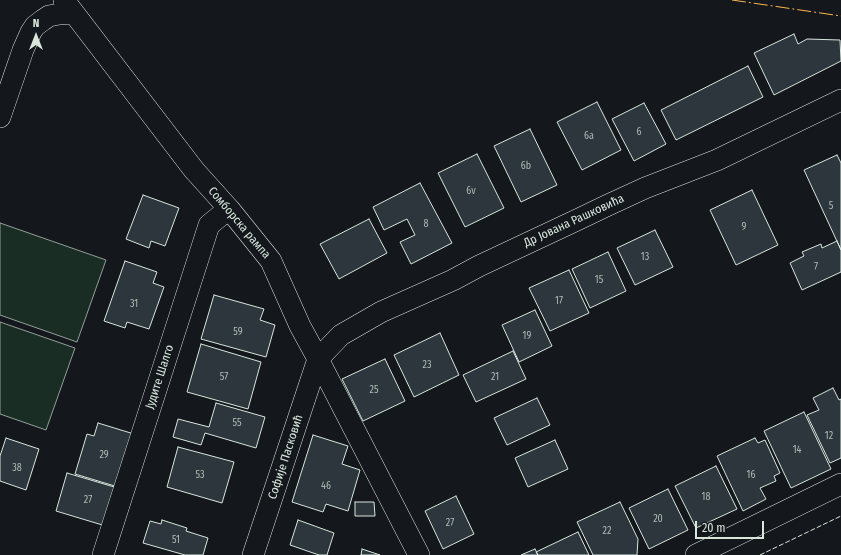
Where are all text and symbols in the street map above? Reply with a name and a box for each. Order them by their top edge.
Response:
north arrow [16,16,56,56]
text: N [33,17,39,30]
house number: 6 [637,126,641,138]
house number: 6a [584,130,594,142]
house number: 6b [521,160,531,172]
street label: Сомборска рампа [205,184,273,262]
house number: 6v [466,185,476,197]
street label: Др Јована Рашковића [522,191,626,251]
house number: 5 [829,200,833,212]
house number: 8 [424,218,428,230]
house number: 9 [742,221,746,233]
house number: 13 [641,251,649,263]
house number: 7 [814,261,818,273]
house number: 15 [595,274,603,286]
house number: 17 [555,295,563,307]
house number: 31 [130,298,138,310]
house number: 59 [233,326,243,338]
house number: 19 [523,330,531,342]
street label: Јудите Шалго [143,343,177,411]
house number: 23 [423,359,431,371]
house number: 57 [220,371,228,383]
house number: 21 [491,371,499,383]
house number: 25 [370,384,378,396]
street label: Софије Пасковић [266,413,306,501]
house number: 55 [232,417,242,429]
house number: 12 [825,430,833,442]
house number: 14 [793,444,801,456]
house number: 29 [99,449,109,461]
house number: 38 [12,462,22,474]
house number: 53 [195,469,205,481]
house number: 16 [747,469,755,481]
house number: 46 [321,480,331,492]
house number: 18 [702,491,710,503]
house number: 27 [84,494,92,506]
house number: 20 [653,513,663,525]
scale bar [697,513,766,539]
house number: 27 [446,517,454,529]
text: 20 m [702,521,726,535]
house number: 22 [603,525,611,537]
house number: 51 [172,534,180,546]

